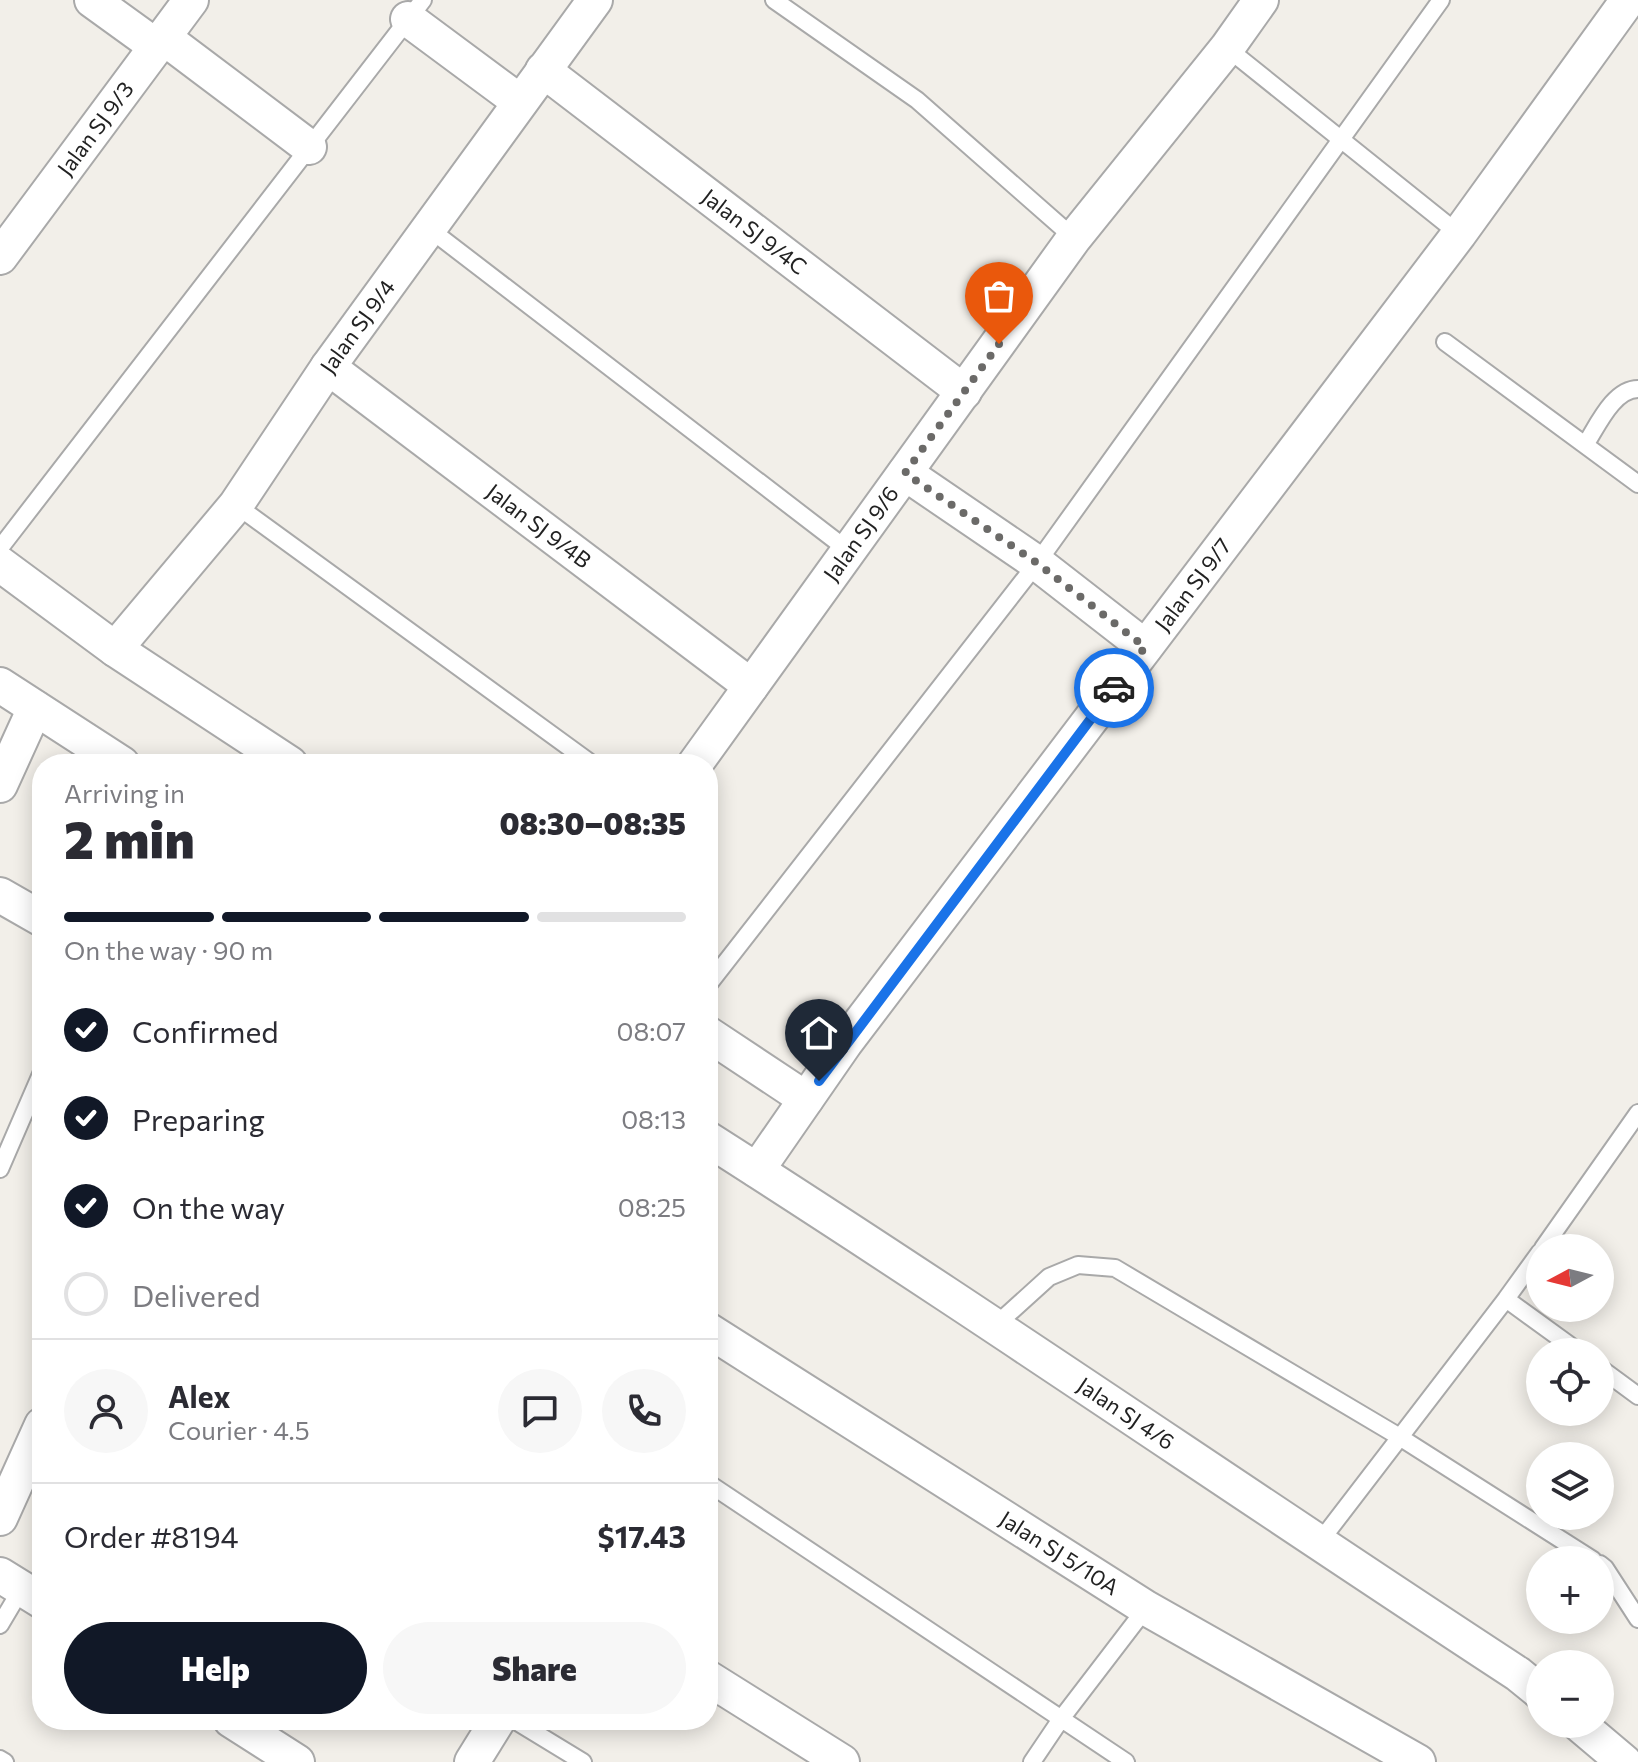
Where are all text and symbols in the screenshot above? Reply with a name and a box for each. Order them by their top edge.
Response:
street label: Jalan SJ 9/3 [51,76,139,181]
street label: Jalan SJ 9/4C [697,183,812,280]
pin [965,262,1033,344]
street label: Jalan SJ 9/4 [314,274,400,378]
icon: bag [977,274,1021,318]
street label: Jalan SJ 9/4B [482,478,597,574]
street label: Jalan SJ 9/6 [817,480,904,586]
street label: Jalan SJ 9/7 [1149,532,1236,636]
courier [1074,648,1154,728]
icon: car [1092,666,1136,710]
text: Arriving in [64,777,185,808]
text: 08:30–08:35 [499,804,686,841]
text: 2 min [64,806,195,870]
text: On the way · 90 m [64,934,273,965]
pin [785,999,853,1081]
icon: check [64,1008,108,1052]
icon: home [797,1011,841,1055]
text: Confirmed [132,1012,279,1049]
text: 08:07 [617,1015,686,1046]
icon: check [64,1096,108,1140]
text: Preparing [132,1100,265,1137]
text: 08:13 [621,1103,686,1134]
icon: check [64,1184,108,1228]
text: On the way [132,1188,285,1225]
text: 08:25 [618,1191,686,1222]
north arrow [1526,1234,1614,1322]
map controls [1526,1234,1614,1738]
text: Delivered [132,1276,261,1313]
button: locate [1526,1338,1614,1426]
button: person [64,1369,148,1453]
button: chat [498,1369,582,1453]
button: phone [602,1369,686,1453]
street label: Jalan SJ 4/6 [1072,1371,1180,1455]
text: Alex [168,1377,231,1414]
text: Courier · 4.5 [168,1414,310,1445]
button: layers [1526,1442,1614,1530]
street label: Jalan SJ 5/10A [995,1505,1124,1600]
text: Order #8194 [64,1517,239,1554]
text: $17.43 [597,1517,686,1554]
button: + [1526,1546,1614,1634]
button: Help [64,1622,367,1714]
button: Share [383,1622,686,1714]
button: − [1526,1650,1614,1738]

